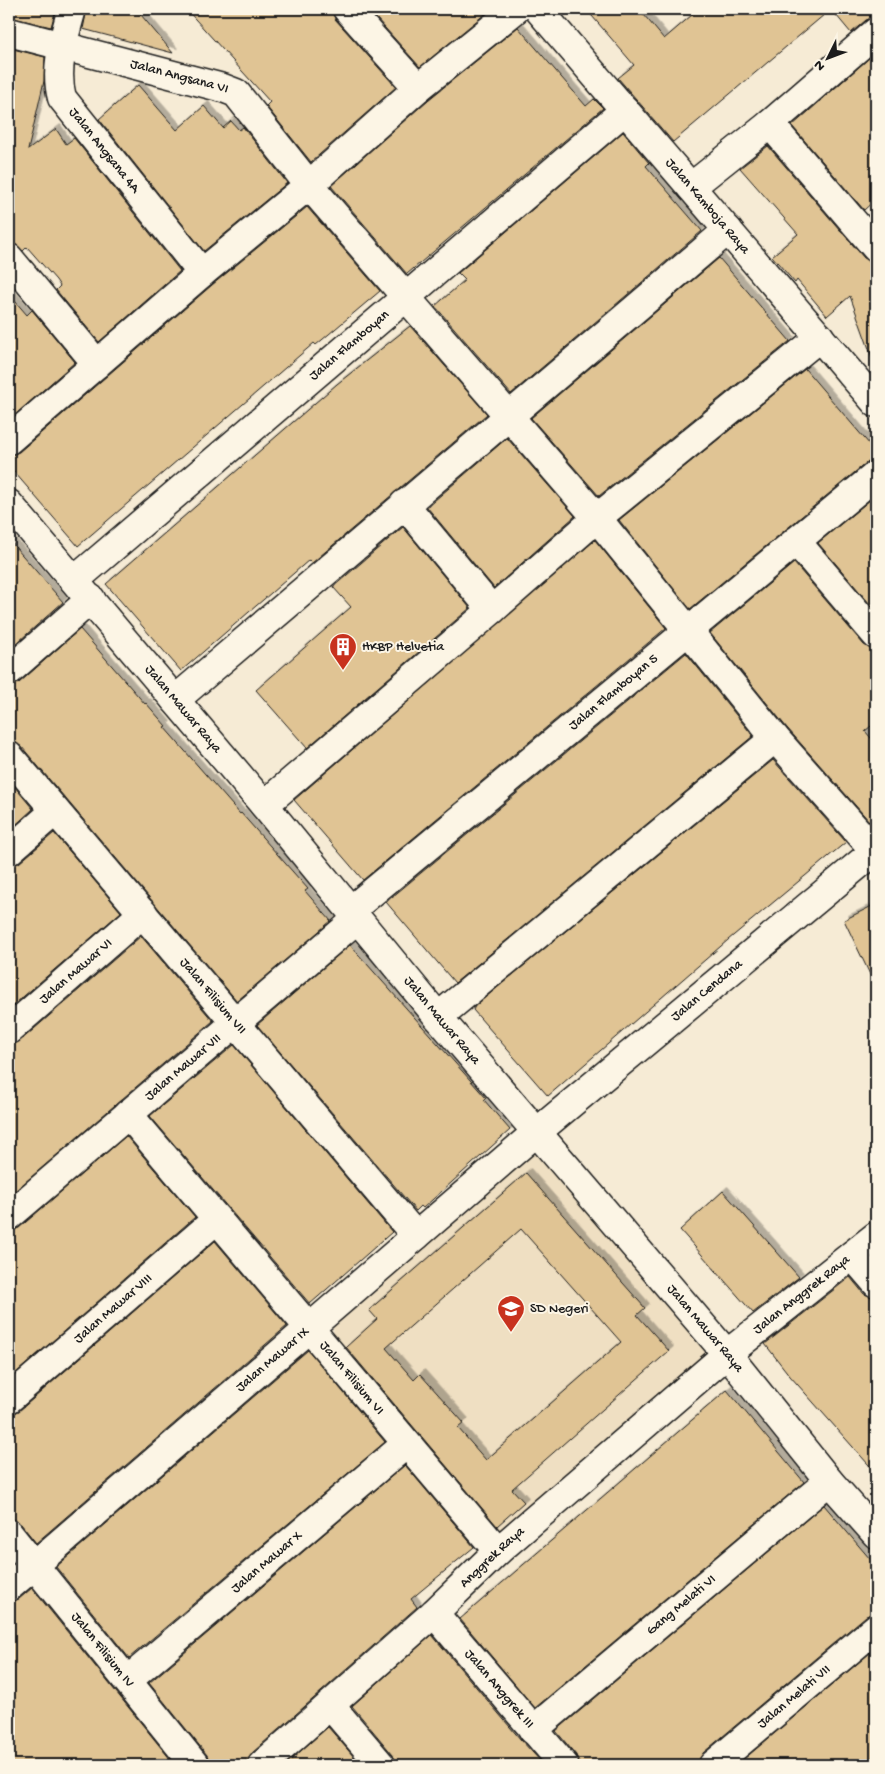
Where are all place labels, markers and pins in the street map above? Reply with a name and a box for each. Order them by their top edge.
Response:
building icon: HKBP Helvetia [328,632,358,671]
place label: HKBP Helvetia [362,639,445,656]
school or university icon: SD Negeri [496,1294,526,1333]
place label: SD Negeri [530,1301,588,1318]

